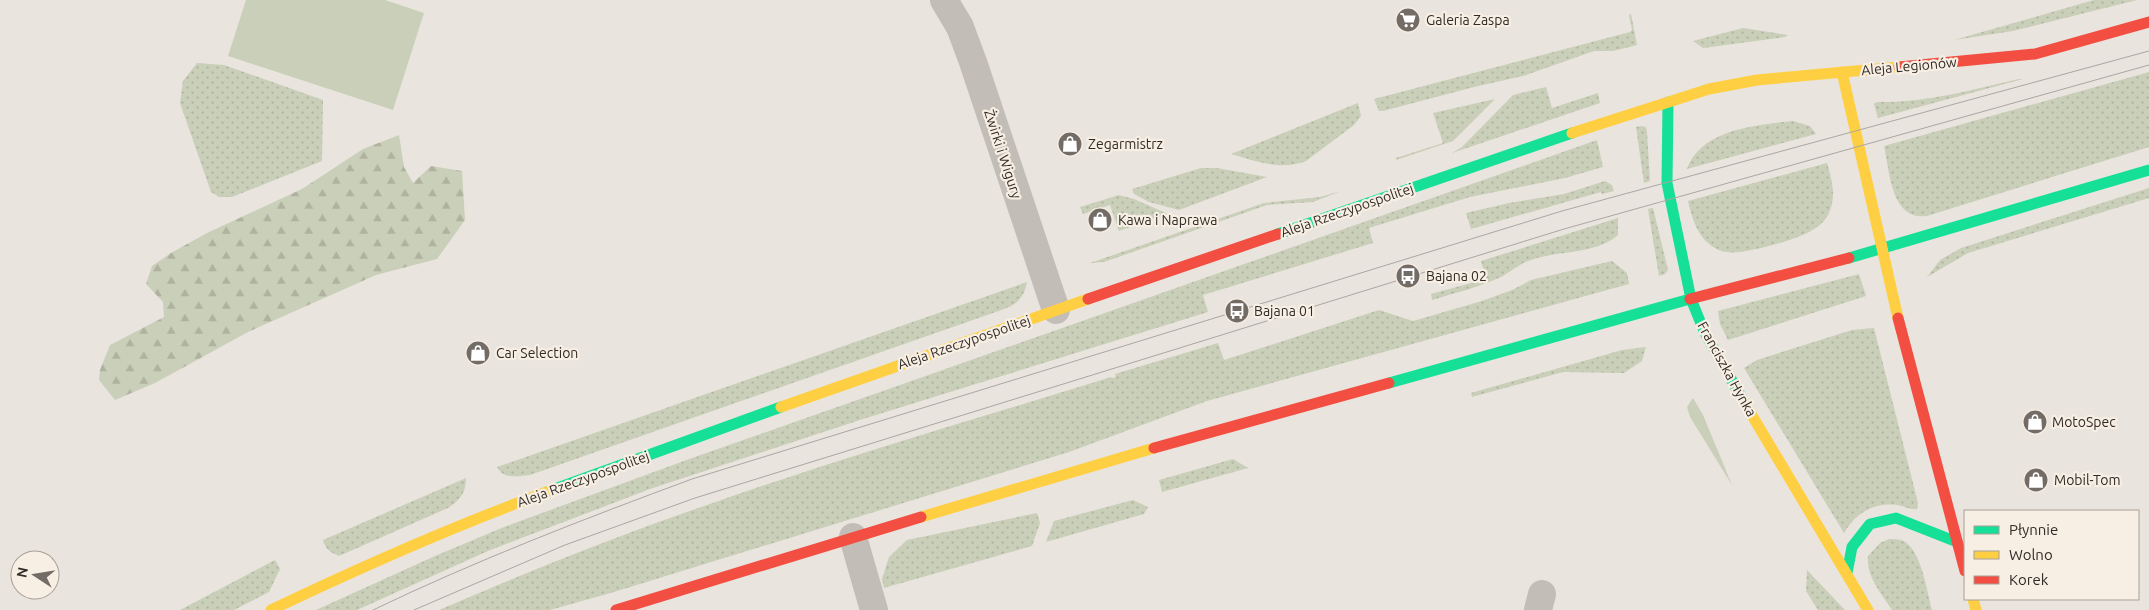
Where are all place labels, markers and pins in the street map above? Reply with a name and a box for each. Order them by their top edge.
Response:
supermarket icon: Galeria Zaspa [1395,7,1421,33]
place label: Galeria Zaspa [1426,12,1510,28]
shop icon: Zegarmistrz [1057,131,1083,157]
place label: Zegarmistrz [1088,136,1163,152]
shop icon: Kawa i Naprawa [1087,207,1113,233]
place label: Kawa i Naprawa [1118,212,1217,228]
bus stop icon: Bajana 02 [1395,263,1421,289]
place label: Bajana 02 [1426,268,1487,284]
bus stop icon: Bajana 01 [1224,298,1250,324]
place label: Bajana 01 [1254,303,1315,319]
shop icon: Car Selection [465,340,491,366]
place label: Car Selection [496,345,578,361]
shop icon: MotoSpec [2022,409,2048,435]
place label: MotoSpec [2052,414,2116,430]
shop icon: Mobil-Tom [2023,467,2049,493]
place label: Mobil-Tom [2054,472,2120,488]

